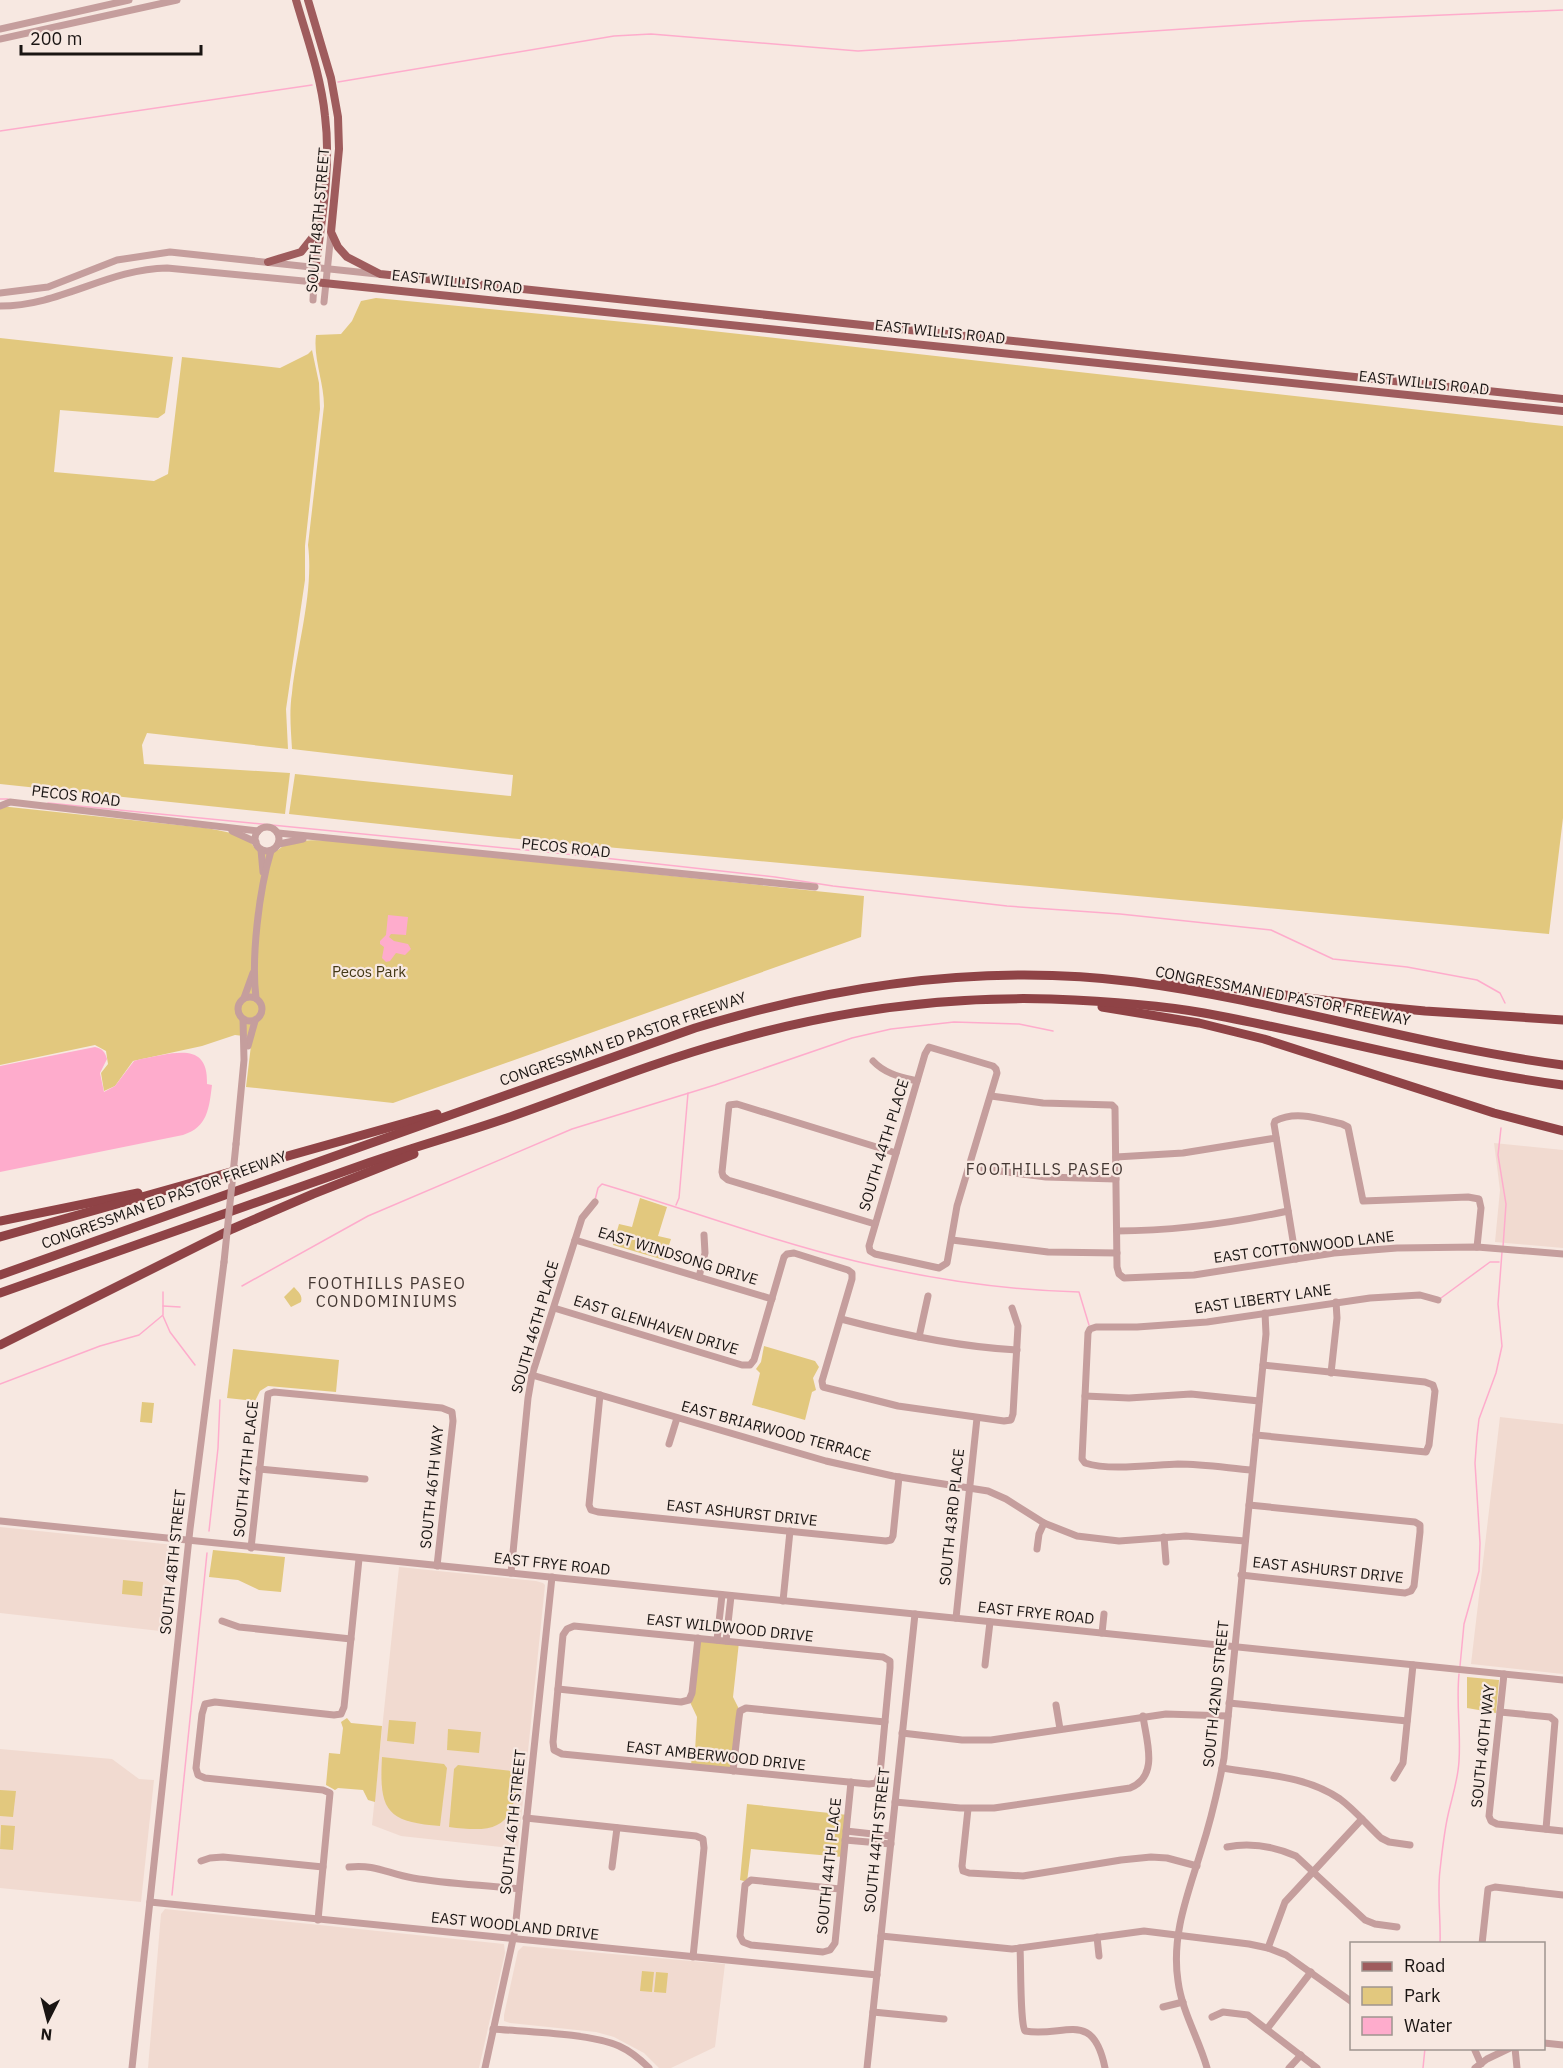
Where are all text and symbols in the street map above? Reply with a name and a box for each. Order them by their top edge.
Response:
scale bar [21,18,201,56]
text: 200 m [30,27,82,50]
street label: SOUTH 48TH STREET [302,146,333,293]
street label: EAST WILLIS ROAD [391,265,523,298]
street label: EAST WILLIS ROAD [874,315,1006,348]
street label: EAST WILLIS ROAD [1358,366,1490,399]
street label: PECOS ROAD [31,781,122,810]
street label: PECOS ROAD [521,833,611,862]
street label: CONGRESSMAN ED PASTOR FREEWAY [1154,961,1412,1030]
park label: Pecos Park [332,962,406,981]
street label: CONGRESSMAN ED PASTOR FREEWAY [497,987,749,1090]
street label: SOUTH 44TH PLACE [854,1076,913,1213]
street label: CONGRESSMAN ED PASTOR FREEWAY [39,1146,289,1253]
district label: FOOTHILLS PASEO [966,1159,1124,1179]
street label: EAST WINDSONG DRIVE [596,1222,761,1289]
street label: EAST COTTONWOOD LANE [1213,1226,1395,1267]
street label: SOUTH 46TH PLACE [506,1258,563,1395]
district label: FOOTHILLS PASEO CONDOMINIUMS [308,1273,466,1311]
street label: EAST LIBERTY LANE [1193,1279,1333,1318]
street label: EAST GLENHAVEN DRIVE [571,1290,741,1359]
street label: EAST BRIARWOOD TERRACE [679,1396,873,1465]
street label: SOUTH 47TH PLACE [229,1400,262,1538]
street label: SOUTH 46TH WAY [416,1424,447,1550]
street label: SOUTH 43RD PLACE [935,1447,968,1586]
street label: SOUTH 48TH STREET [155,1488,190,1635]
street label: EAST ASHURST DRIVE [666,1495,819,1530]
street label: EAST FRYE ROAD [493,1548,611,1579]
street label: EAST ASHURST DRIVE [1252,1552,1405,1587]
street label: EAST FRYE ROAD [977,1597,1095,1628]
street label: EAST WILDWOOD DRIVE [646,1609,814,1646]
street label: SOUTH 42ND STREET [1198,1619,1233,1768]
street label: SOUTH 40TH WAY [1467,1683,1498,1809]
street label: EAST AMBERWOOD DRIVE [625,1737,807,1774]
street label: SOUTH 46TH STREET [495,1748,530,1895]
street label: SOUTH 44TH STREET [859,1766,894,1913]
street label: SOUTH 44TH PLACE [812,1797,845,1935]
street label: EAST WOODLAND DRIVE [430,1907,600,1944]
legend [1350,1942,1545,2050]
text: Road [1404,1954,1445,1977]
text: Park [1404,1984,1441,2007]
north arrow [18,1990,78,2050]
text: Water [1404,2014,1453,2037]
text: N [40,2024,53,2045]

